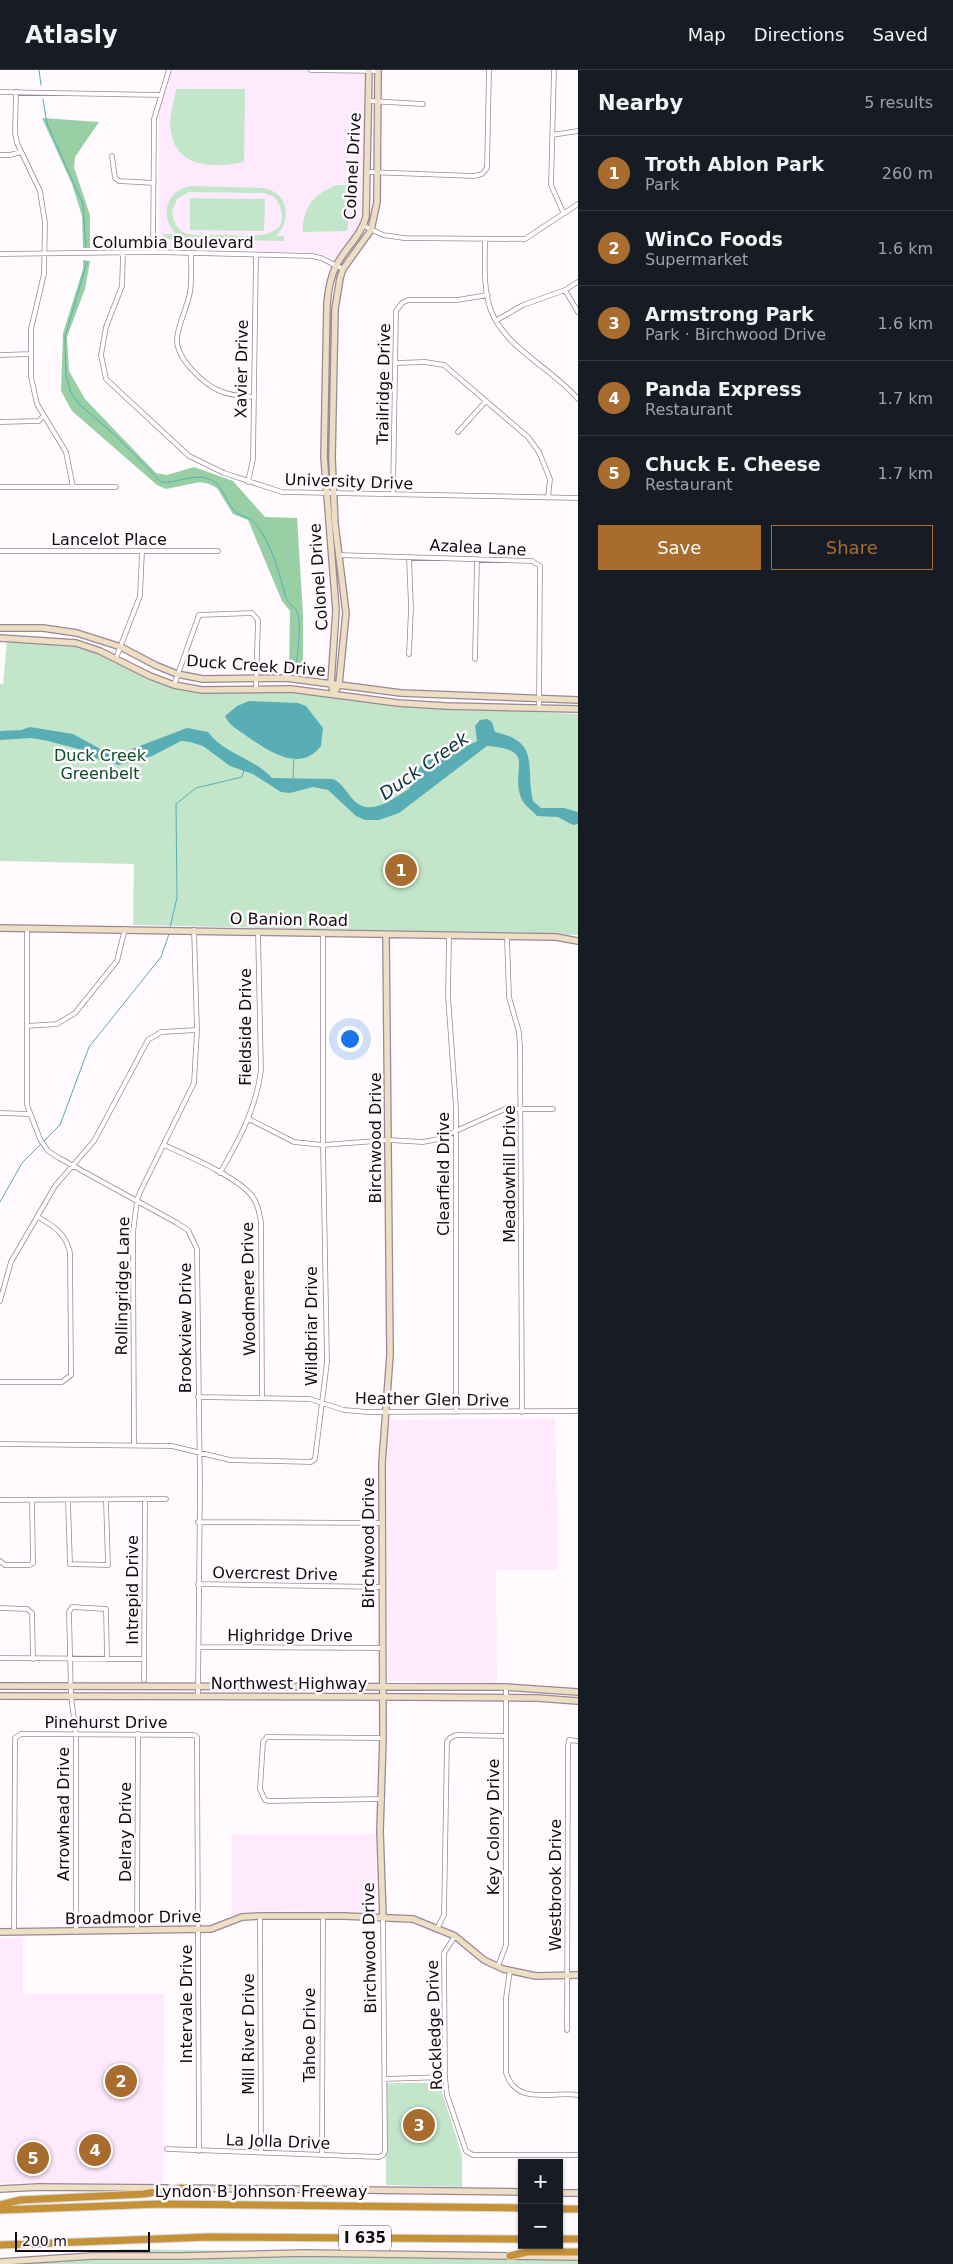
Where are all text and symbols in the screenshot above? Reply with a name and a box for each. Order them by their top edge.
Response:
text: Atlasly [25,21,118,49]
text: Map [688,24,726,45]
text: Directions [754,24,844,45]
text: Saved [872,24,928,45]
text: Nearby [598,91,683,115]
text: 5 results [864,93,933,112]
street label: Colonel Drive [340,112,365,220]
text: Troth Ablon Park [645,153,824,175]
text: 1 [608,164,620,183]
text: 260 m [882,164,933,183]
text: Park [645,175,680,194]
text: WinCo Foods [645,228,783,250]
street label: Columbia Boulevard [92,233,254,252]
text: 2 [608,239,620,258]
text: 1.6 km [878,239,933,258]
text: Supermarket [645,250,748,269]
text: Armstrong Park [645,303,814,325]
text: 3 [608,314,620,333]
text: 1.6 km [878,314,933,333]
street label: Xavier Drive [231,319,252,419]
street label: Trailridge Drive [373,323,394,446]
text: Park · Birchwood Drive [645,325,826,344]
text: Panda Express [645,378,802,400]
text: 4 [608,389,620,408]
text: 1.7 km [878,389,933,408]
text: Restaurant [645,400,733,419]
text: Chuck E. Cheese [645,453,821,475]
text: 5 [608,464,620,483]
text: 1.7 km [878,464,933,483]
street label: University Drive [284,470,414,493]
text: Restaurant [645,475,733,494]
street label: Colonel Drive [305,523,332,631]
button: Save [598,525,761,570]
button: Share [771,525,933,570]
street label: Lancelot Place [51,530,167,549]
street label: Azalea Lane [429,535,527,560]
street label: Duck Creek Drive [186,651,326,680]
water label: Duck Creek [375,726,474,804]
park label: Duck Creek Greenbelt [54,746,147,783]
pin: 1 [385,851,417,889]
street label: O Banion Road [230,909,348,930]
street label: Fieldside Drive [236,968,255,1086]
your location [337,1026,363,1052]
street label: Birchwood Drive [366,1072,385,1204]
street label: Meadowhill Drive [500,1105,519,1243]
street label: Clearfield Drive [434,1112,453,1236]
street label: Rollingridge Lane [112,1216,133,1356]
street label: Woodmere Drive [238,1222,259,1356]
street label: Brookview Drive [176,1263,195,1393]
street label: Wildbriar Drive [302,1266,321,1386]
street label: Heather Glen Drive [355,1389,509,1410]
street label: Birchwood Drive [359,1477,378,1609]
street label: Intrepid Drive [123,1535,142,1645]
street label: Overcrest Drive [212,1563,338,1584]
street label: Highridge Drive [227,1626,353,1645]
street label: Northwest Highway [211,1674,367,1693]
street label: Pinehurst Drive [45,1713,167,1732]
street label: Arrowhead Drive [54,1747,73,1881]
street label: Key Colony Drive [484,1759,503,1895]
street label: Delray Drive [116,1782,135,1882]
street label: Westbrook Drive [546,1819,565,1951]
street label: Birchwood Drive [359,1882,380,2014]
street label: Broadmoor Drive [65,1907,201,1928]
street label: Intervale Drive [177,1945,196,2063]
street label: Rockledge Drive [423,1959,446,2090]
street label: Mill River Drive [239,1973,258,2095]
street label: Tahoe Drive [300,1988,319,2083]
pin: 2 [105,2062,137,2100]
pin: 3 [403,2106,435,2144]
street label: La Jolla Drive [225,2130,331,2153]
pin: 4 [79,2131,111,2169]
pin: 5 [17,2139,49,2177]
map controls [518,2159,563,2249]
button: + [518,2159,563,2204]
street label: Lyndon B Johnson Freeway [155,2182,367,2201]
button: − [518,2204,563,2249]
road number: I 635 [339,2226,391,2250]
scale bar [15,2229,150,2252]
text: 200 m [22,2233,67,2249]

